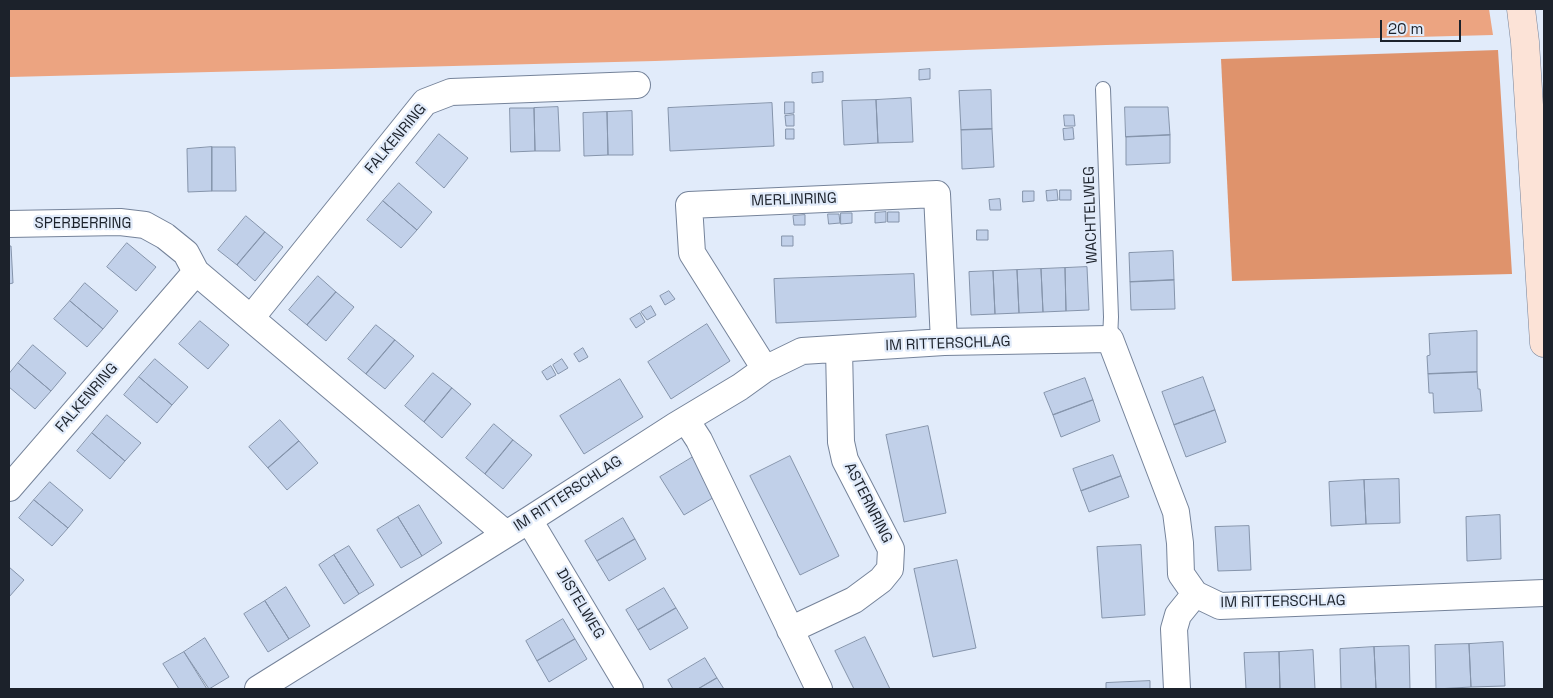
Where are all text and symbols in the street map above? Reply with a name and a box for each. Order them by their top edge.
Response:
scale bar [1383,10,1464,42]
text: 20 m [1388,19,1423,38]
street label: FALKENRING [362,100,430,178]
street label: WACHTELWEG [1080,166,1102,264]
street label: MERLINRING [751,190,837,210]
street label: SPERBERRING [35,215,131,233]
street label: IM RITTERSCHLAG [885,333,1011,355]
street label: FALKENRING [52,360,122,436]
street label: IM RITTERSCHLAG [511,452,625,536]
street label: ASTERNRING [840,460,896,546]
street label: DISTELWEG [552,566,608,642]
street label: IM RITTERSCHLAG [1220,592,1346,612]

